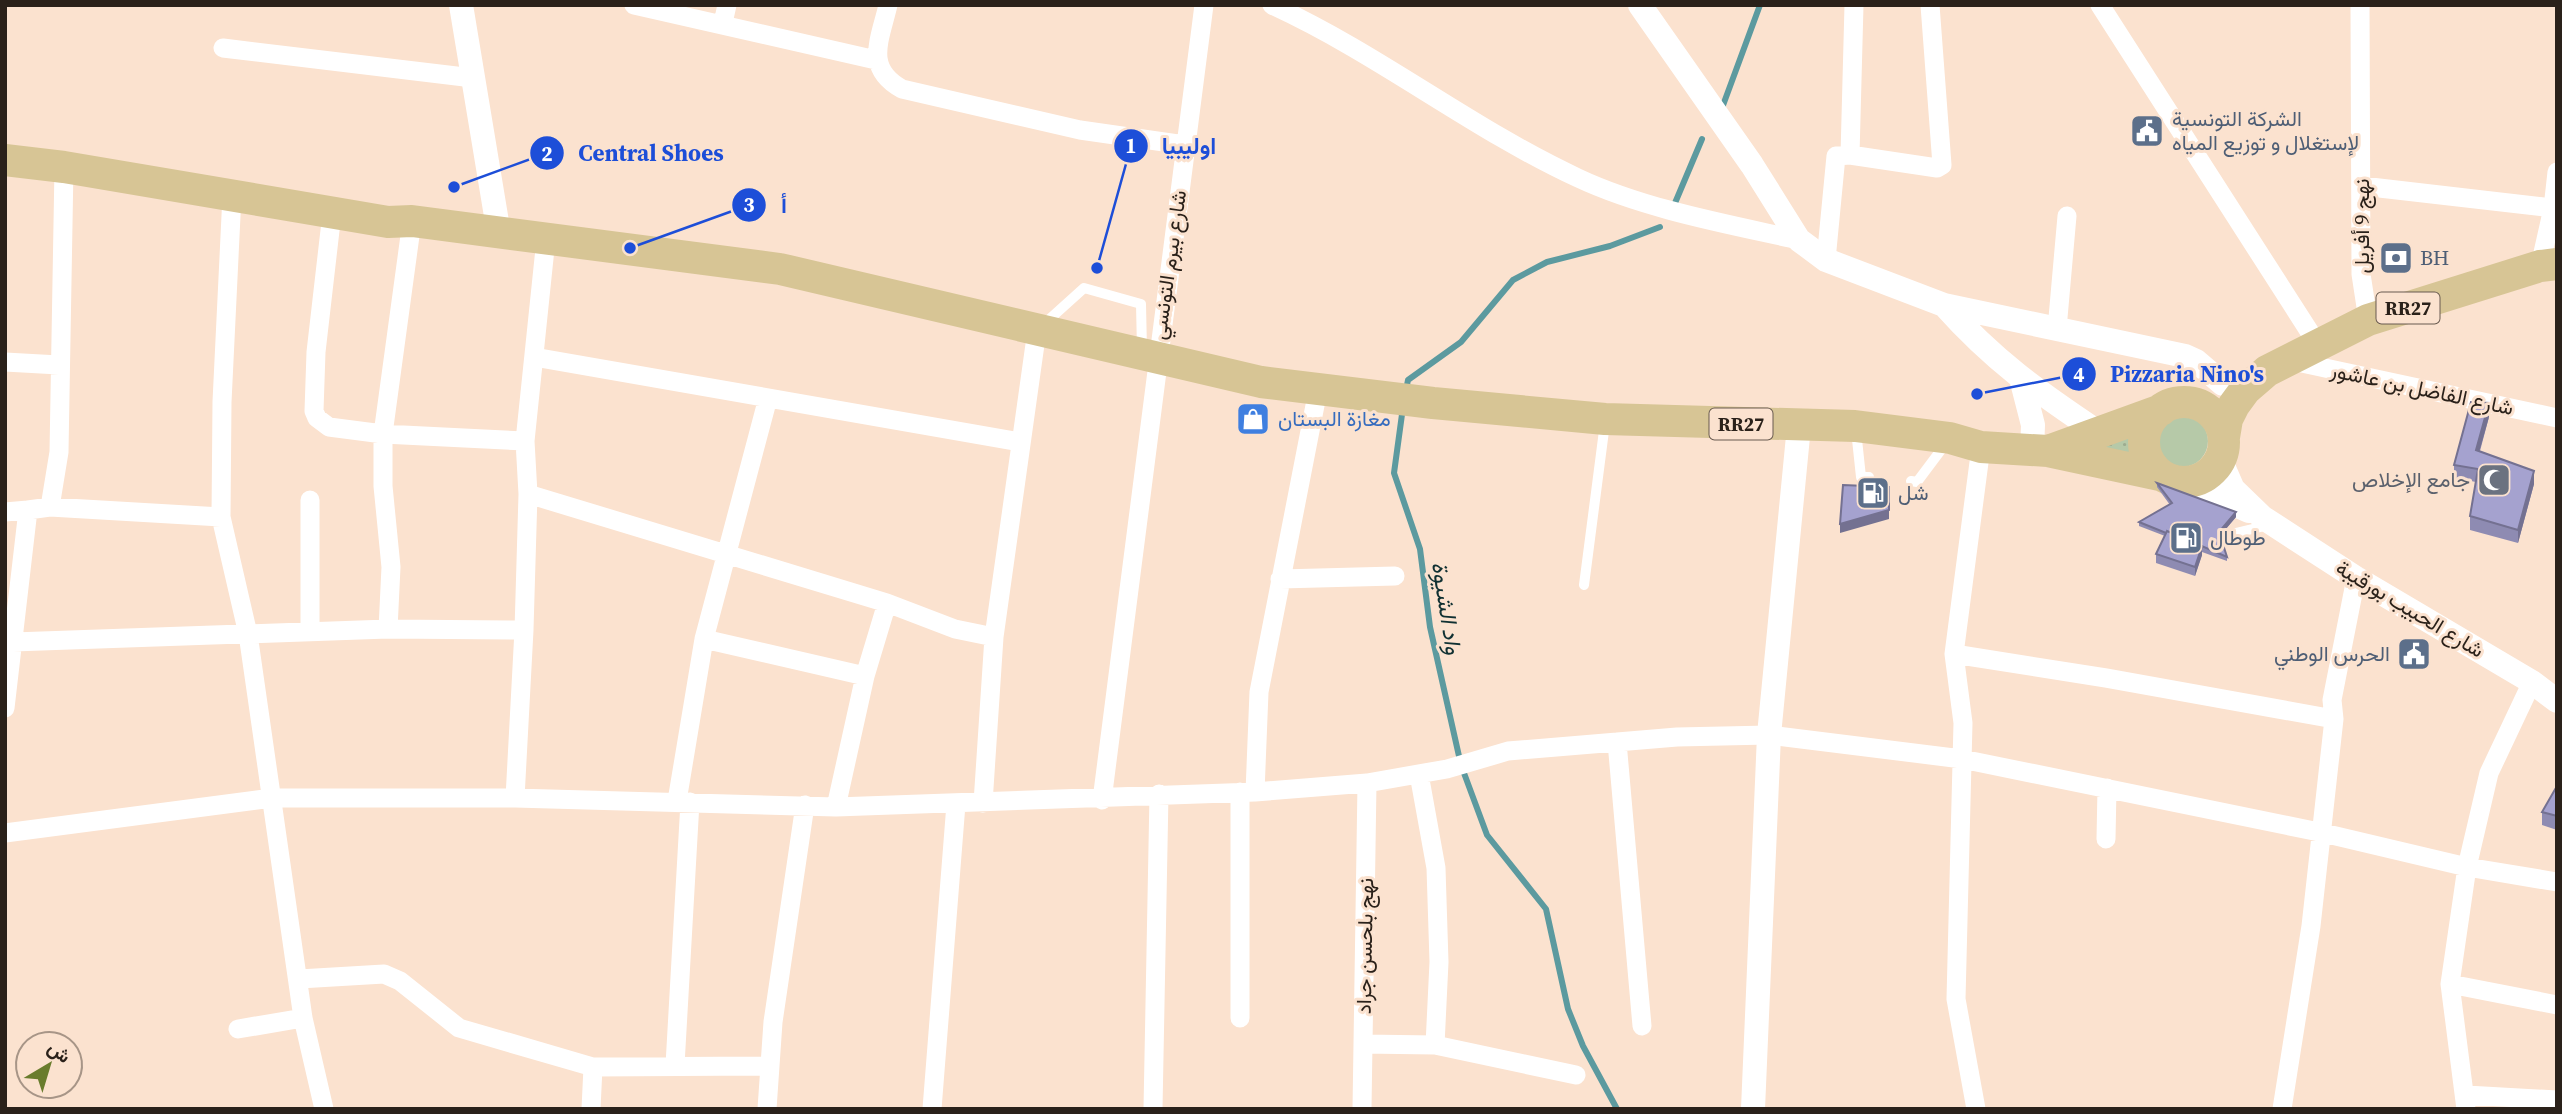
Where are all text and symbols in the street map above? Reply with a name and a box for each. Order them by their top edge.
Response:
place label: الشركة التونسية لإستغلال و توزيع المياه [2172,104,2359,157]
public building icon: الشركة التونسية لإستغلال و توزيع المياه [2128,112,2166,150]
callout: اوليبيا [1113,124,1231,168]
text: اوليبيا [1162,130,1216,162]
callout: Central Shoes [529,131,738,175]
text: 1 [1125,131,1137,160]
text: Central Shoes [578,137,724,169]
text: 2 [541,139,553,168]
street label: نهج 9 أفريل [2347,178,2376,274]
callout: أ [732,183,801,227]
street label: شارع بيرم التونسي [1144,188,1196,342]
text: أ [781,189,787,221]
text: 3 [743,190,755,219]
bank icon: BH [2377,239,2415,277]
place label: BH [2420,243,2449,272]
road number: RR27 [2376,292,2440,324]
callout: Pizzaria Nino's [2061,352,2278,396]
street label: شارع الفاضل بن عاشور [2327,355,2516,422]
text: Pizzaria Nino's [2110,358,2264,390]
text: 4 [2073,360,2085,389]
shop icon: مغازة البستان [1234,400,1272,438]
place label: مغازة البستان [1278,404,1391,433]
road number: RR27 [1710,408,1772,440]
mosque icon: جامع الإخلاص [2475,461,2513,499]
place label: جامع الإخلاص [2352,465,2470,494]
fuel station icon: شل [1854,474,1892,512]
place label: شل [1898,478,1929,507]
fuel station icon: طوطال [2167,519,2205,557]
place label: طوطال [2210,523,2266,552]
street label: شارع الحبيب بورقيبة [2331,553,2490,664]
water label: واد الشيوة [1424,559,1470,657]
public building icon: الحرس الوطني [2395,635,2433,673]
place label: الحرس الوطني [2274,639,2390,671]
street label: نهج بلحسن جراد [1349,878,1380,1014]
north arrow [14,1030,84,1100]
text: ش [42,1034,77,1069]

